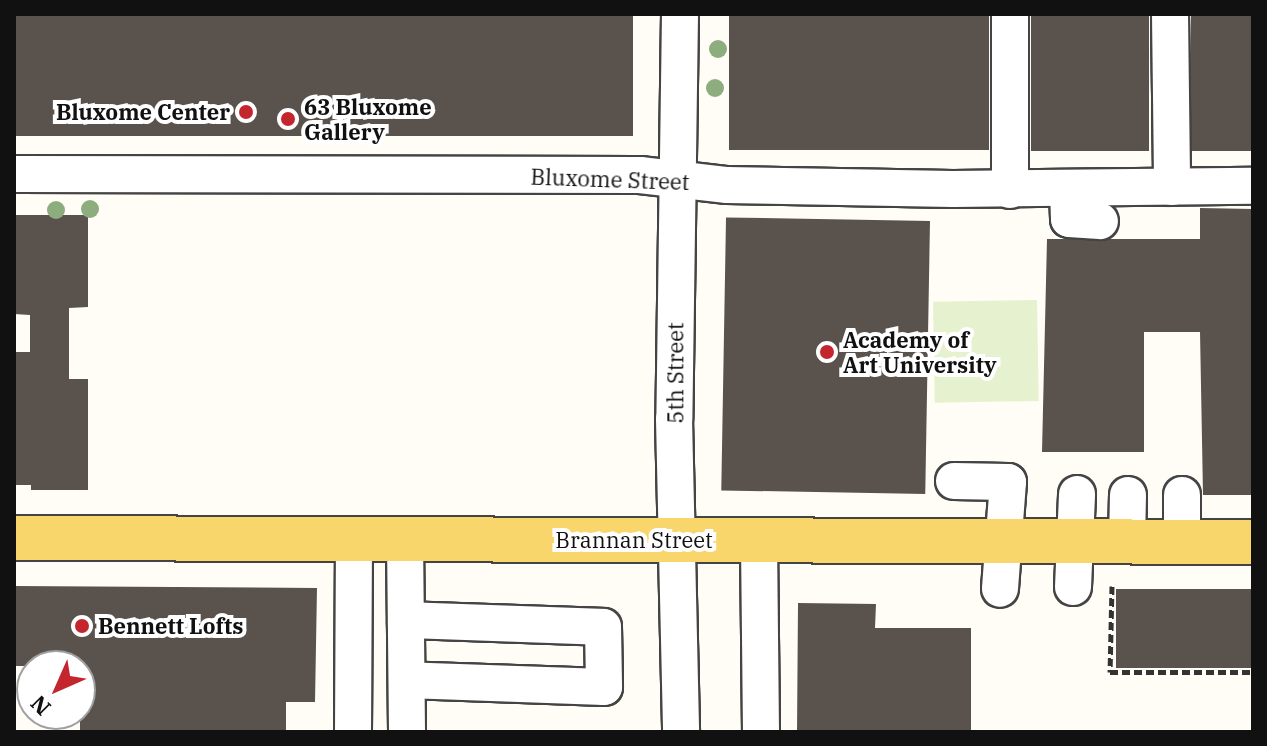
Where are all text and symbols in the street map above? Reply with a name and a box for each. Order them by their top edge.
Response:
place label: 63 Bluxome Gallery [304,93,432,144]
place label: Bluxome Center [56,99,230,125]
marker: Bluxome Center [237,103,255,121]
marker: 63 Bluxome Gallery [279,110,297,128]
street label: Bluxome Street [530,163,690,195]
street label: 5th Street [662,322,688,424]
place label: Academy of Art University [843,326,997,378]
marker: Academy of Art University [818,343,836,361]
street label: Brannan Street [555,527,713,553]
place label: Bennett Lofts [98,613,243,639]
marker: Bennett Lofts [73,617,91,635]
north arrow [16,650,96,730]
text: N [24,690,56,722]

